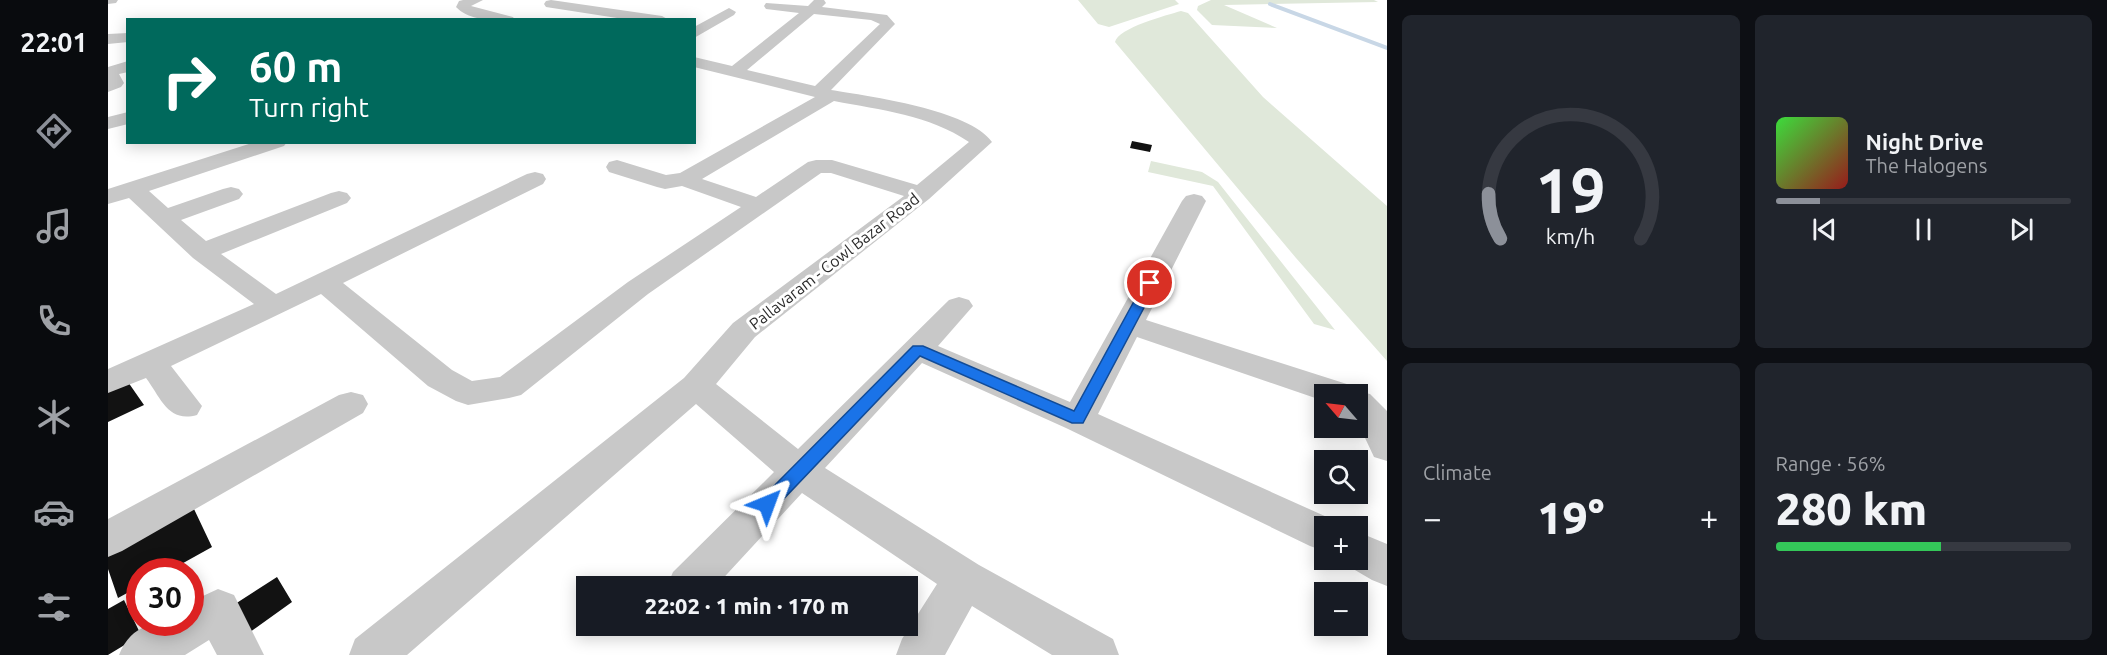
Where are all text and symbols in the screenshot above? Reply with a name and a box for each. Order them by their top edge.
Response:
text: 22:01 [20,27,88,57]
icon: right [150,42,228,120]
text: 60 m [249,43,343,90]
text: Turn right [249,92,369,122]
icon: directions [33,110,75,152]
text: Night Drive [1866,129,1984,154]
text: The Halogens [1866,154,1987,177]
text: 19 [1536,155,1606,225]
street label: Pallavaram - Cowl Bazar Road [746,189,922,333]
icon: music [33,205,75,247]
icon: previous [1808,213,1841,246]
icon: pause [1907,213,1940,246]
icon: next [2005,213,2038,246]
text: km/h [1546,224,1595,248]
pin [1124,257,1175,308]
icon: arrive [1133,266,1166,299]
icon: phone [33,300,75,342]
north arrow [1314,384,1368,438]
map controls [1314,384,1368,636]
icon: climate [33,396,75,438]
button: search [1314,450,1368,504]
text: Range · 56% [1776,452,1886,475]
text: Climate [1423,461,1492,484]
position arrow [735,472,799,536]
text: 280 km [1776,483,1927,534]
icon: car [33,491,75,533]
text: 19° [1537,492,1604,543]
text: − [1423,499,1442,536]
text: + [1700,499,1718,536]
button: + [1314,516,1368,570]
speed limit sign: 30 [126,558,204,636]
button: − [1314,582,1368,636]
icon: filters [33,586,75,628]
text: 22:02 · 1 min · 170 m [645,593,849,618]

